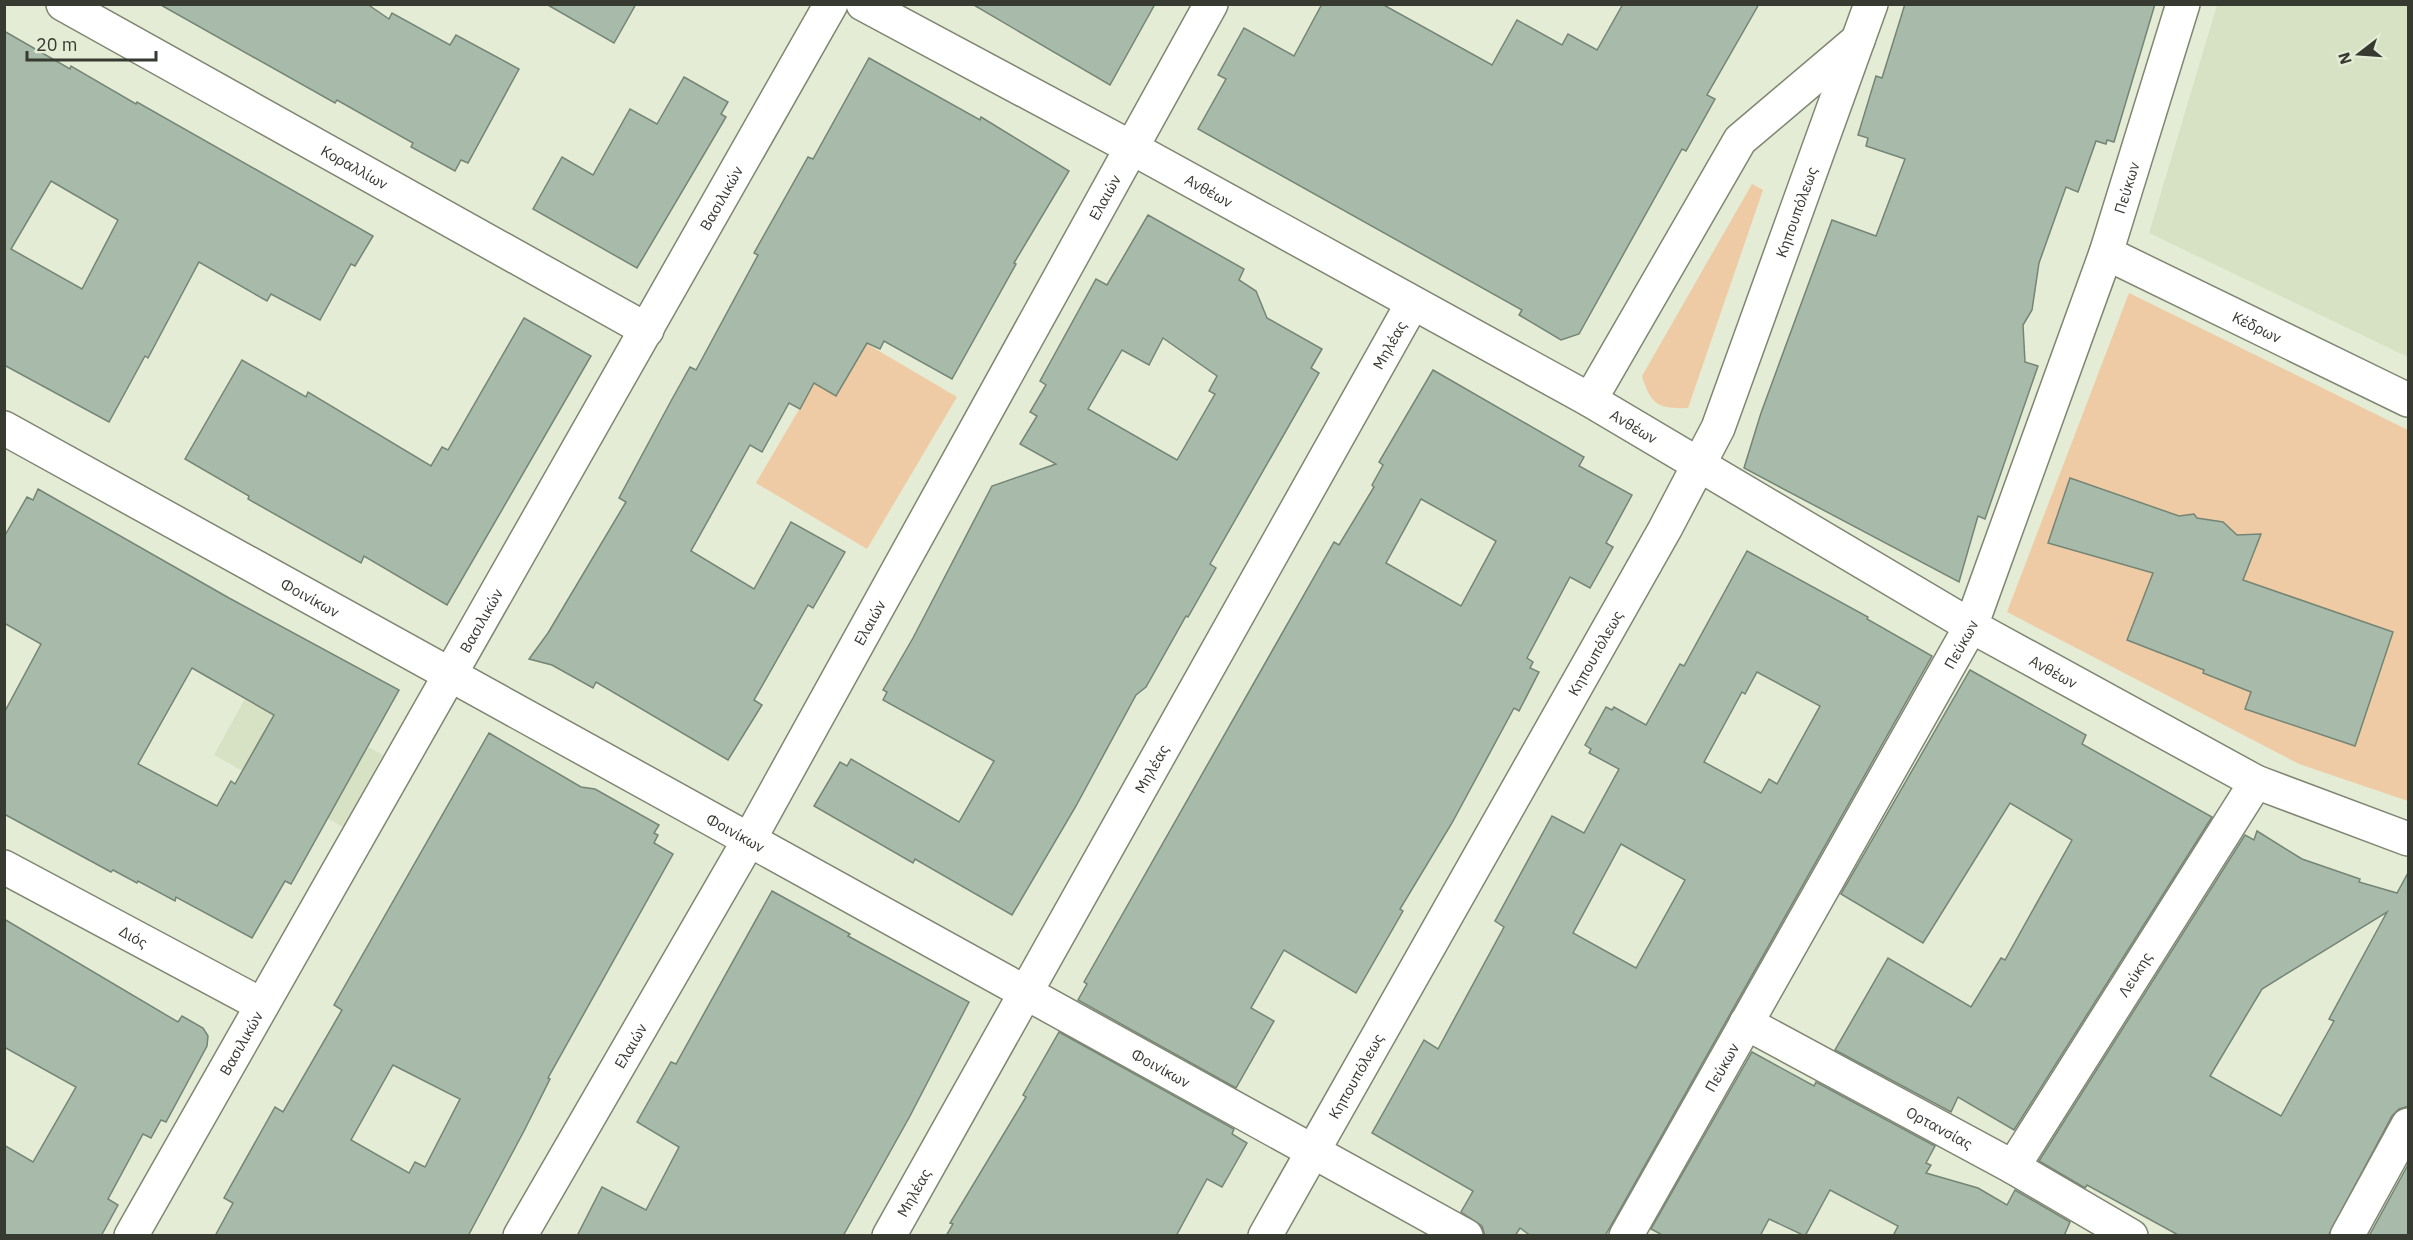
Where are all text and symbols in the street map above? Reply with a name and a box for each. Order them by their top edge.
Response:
scale bar [27,24,156,62]
north arrow [2329,24,2389,84]
text: 20 m [36,33,78,56]
text: N [2333,50,2356,67]
street label: Κοραλλίων [318,140,392,193]
street label: Πεύκων [2109,159,2143,216]
street label: Βασιλικών [695,162,747,233]
street label: Κηπουπόλεως [1771,164,1821,260]
street label: Ανθέων [1182,170,1237,211]
street label: Ελαιών [1084,171,1125,223]
street label: Κέδρων [2229,307,2285,347]
street label: Μηλέας [1368,317,1410,372]
street label: Ανθέων [1607,405,1661,448]
street label: Φοινίκων [278,573,343,621]
street label: Βασιλικών [455,585,507,656]
street label: Ελαιών [849,596,890,648]
street label: Κηπουπόλεως [1563,607,1627,699]
street label: Πεύκων [1939,617,1982,672]
street label: Ανθέων [2026,650,2081,692]
street label: Μηλέας [1130,741,1172,796]
street label: Φοινίκων [703,809,769,856]
street label: Διός [116,921,151,952]
street label: Λεύκης [2113,948,2156,1000]
street label: Βασιλικών [215,1007,267,1079]
street label: Ελαιών [610,1019,651,1071]
street label: Κηπουπόλεως [1324,1030,1387,1122]
street label: Πεύκων [1700,1039,1743,1095]
street label: Φοινίκων [1128,1044,1194,1091]
street label: Ορτανσίας [1903,1102,1976,1153]
street label: Μηλέας [892,1165,935,1220]

